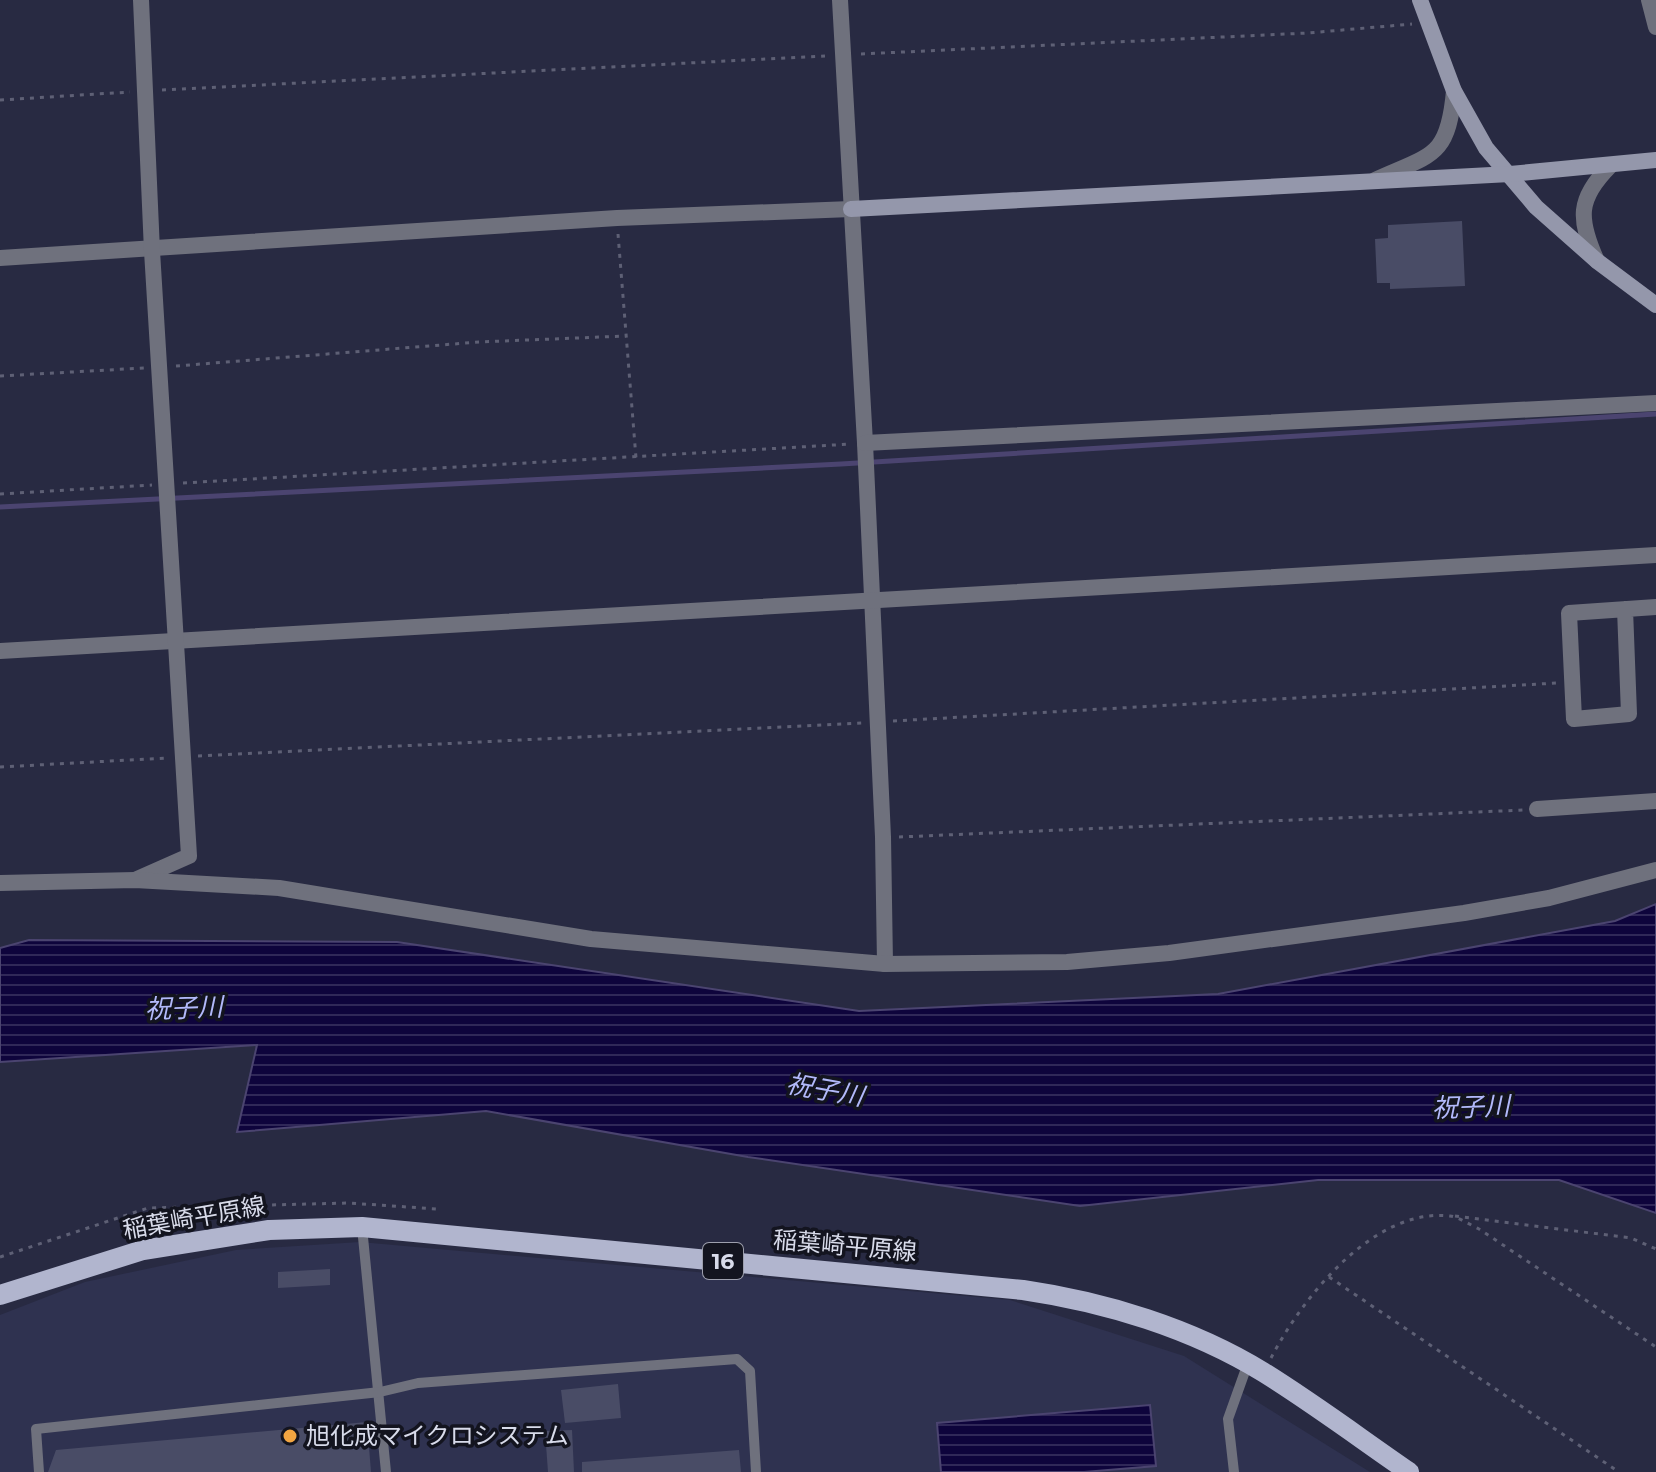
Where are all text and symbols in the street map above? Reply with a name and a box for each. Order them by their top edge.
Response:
water label: 祝子川 [144,991,227,1025]
water label: 祝子川 [784,1067,869,1113]
water label: 祝子川 [1431,1090,1514,1124]
street label: 稲葉崎平原線 [120,1191,267,1244]
street label: 稲葉崎平原線 [772,1225,918,1266]
road number: 16 [703,1243,743,1279]
place label: 旭化成マイクロシステム [306,1421,569,1450]
marker: 旭化成マイクロシステム [281,1427,299,1445]

